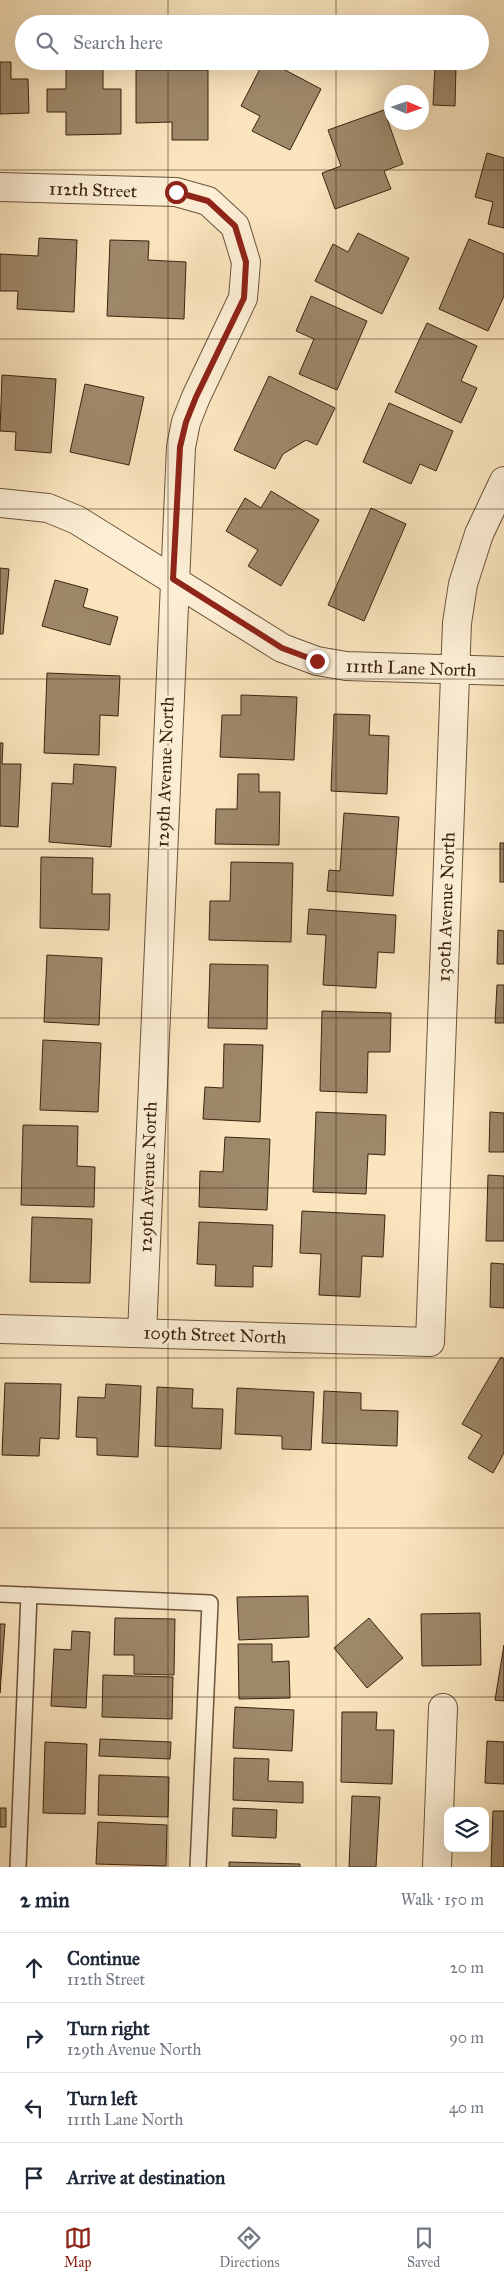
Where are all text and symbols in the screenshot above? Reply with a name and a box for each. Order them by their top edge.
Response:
search box [15,15,489,70]
icon: search [33,29,61,57]
text: Search here [73,31,163,54]
north arrow [384,85,429,130]
street label: 112th Street [49,177,138,203]
route start [165,181,188,204]
route end [306,650,329,673]
street label: 111th Lane North [345,655,477,681]
street label: 129th Avenue North [151,696,179,848]
street label: 130th Avenue North [432,832,460,982]
street label: 129th Avenue North [134,1101,162,1253]
street label: 109th Street North [143,1322,287,1348]
map controls [444,1807,489,1852]
button: layers [444,1807,489,1852]
text: 2 min [20,1887,70,1913]
text: Walk · 150 m [401,1890,484,1909]
text: Continue [67,1947,140,1970]
icon: ahead [20,1954,48,1982]
text: 20 m [450,1958,484,1977]
text: 112th Street [67,1970,145,1989]
text: Turn right [67,2017,150,2040]
icon: right [20,2024,48,2052]
text: 90 m [449,2028,484,2047]
text: 129th Avenue North [67,2040,201,2059]
text: Turn left [67,2087,137,2110]
icon: left [20,2094,48,2122]
text: 40 m [449,2098,484,2117]
text: 111th Lane North [67,2110,183,2129]
icon: arrive [20,2164,48,2192]
text: Arrive at destination [67,2166,225,2189]
tab: Map [64,2224,92,2271]
tab: Directions [219,2224,280,2271]
tab: Saved [407,2224,440,2271]

